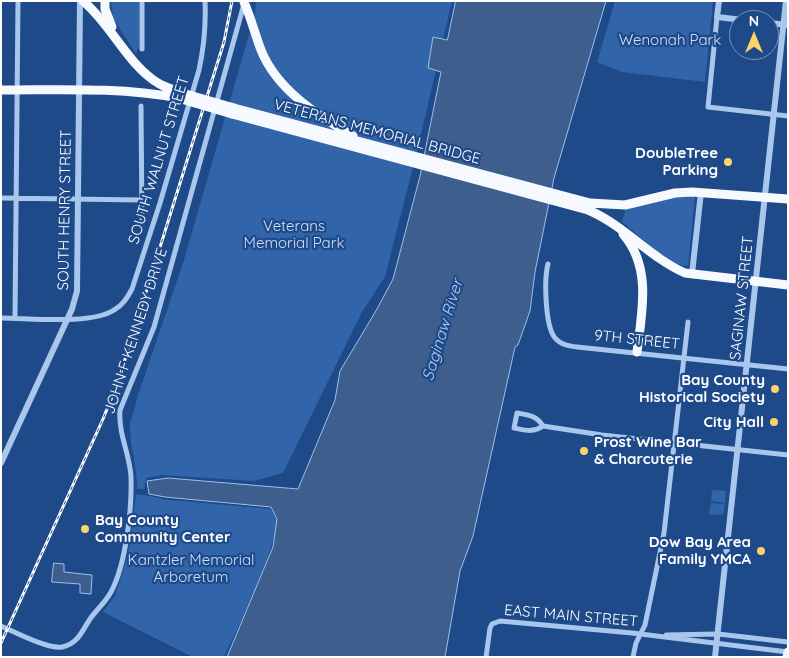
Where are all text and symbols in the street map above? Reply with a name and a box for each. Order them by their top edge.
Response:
north arrow [729,10,779,60]
text: N [749,12,759,30]
park label: Wenonah Park [619,31,721,49]
street label: SOUTH WALNUT STREET [125,74,193,246]
street label: VETERANS MEMORIAL BRIDGE [272,96,482,168]
street label: SOUTH HENRY STREET [55,130,75,290]
place label: DoubleTree Parking [635,144,718,179]
marker: DoubleTree Parking [722,156,734,168]
park label: Veterans Memorial Park [244,217,344,252]
street label: SAGINAW STREET [727,235,757,361]
street label: JOHN F KENNEDY DRIVE [101,246,171,416]
water label: Saginaw River [418,277,468,383]
street label: 9TH STREET [593,327,681,353]
place label: Bay County Historical Society [639,371,765,406]
marker: Bay County Historical Society [769,383,781,395]
place label: City Hall [704,413,764,431]
marker: City Hall [768,416,780,428]
place label: Prost Wine Bar & Charcuterie [594,433,702,468]
marker: Prost Wine Bar & Charcuterie [578,445,590,457]
place label: Bay County Community Center [95,511,230,546]
marker: Bay County Community Center [79,523,91,535]
place label: Dow Bay Area Family YMCA [649,533,751,568]
marker: Dow Bay Area Family YMCA [755,545,767,557]
park label: Kantzler Memorial Arboretum [128,551,254,586]
street label: EAST MAIN STREET [503,601,639,631]

